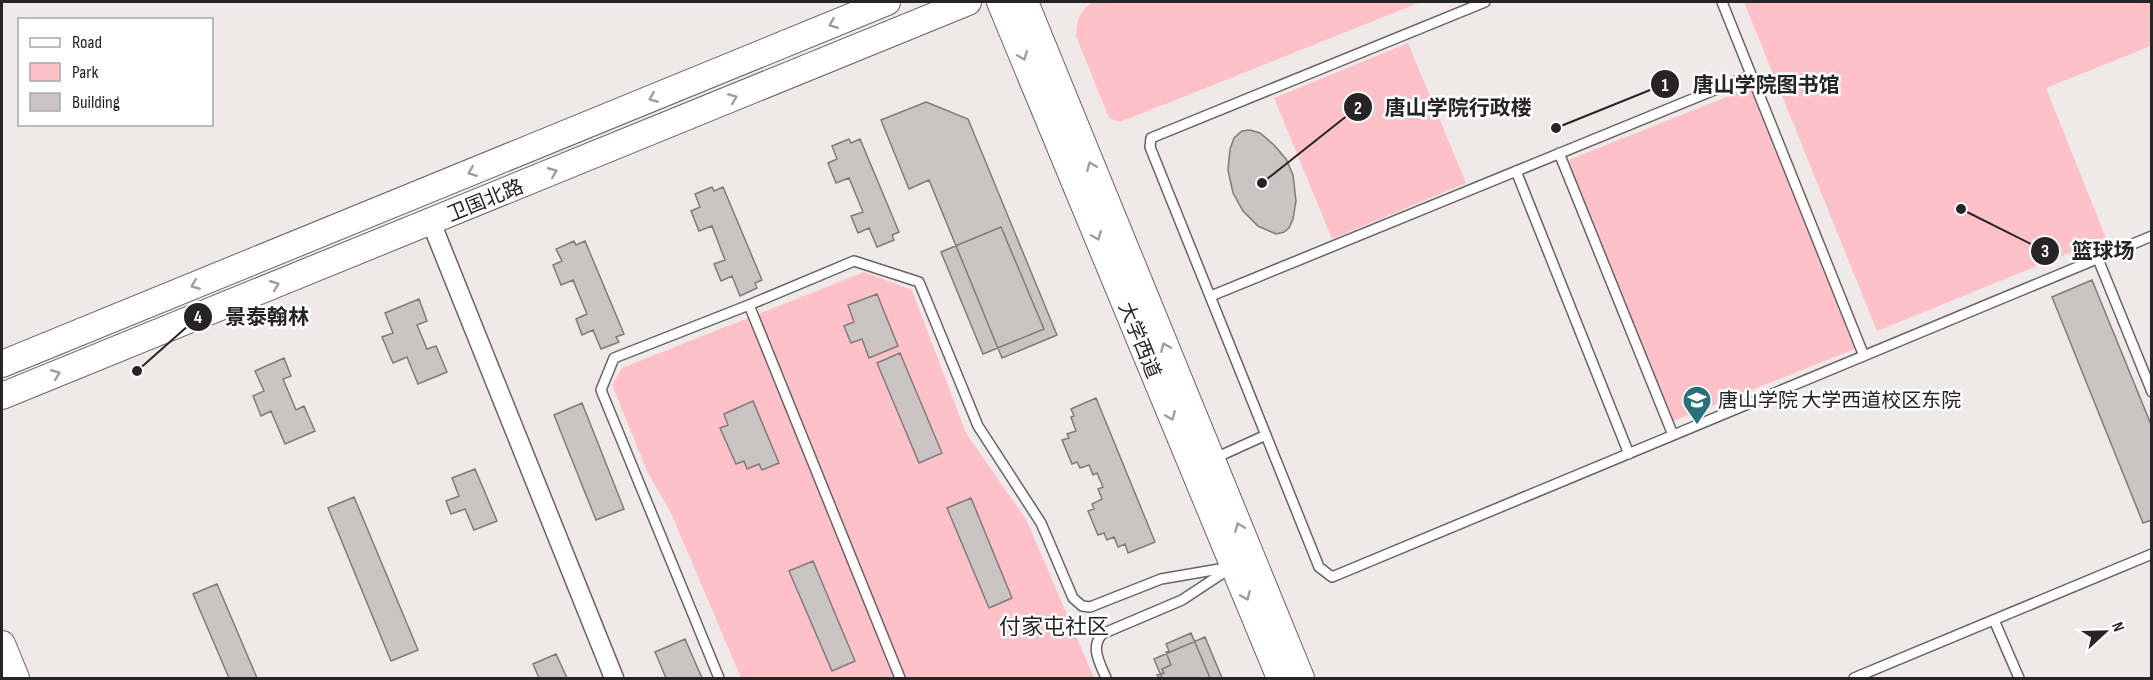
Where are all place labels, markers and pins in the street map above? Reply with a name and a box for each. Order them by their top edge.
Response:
callout: 唐山学院图书馆 [1650,65,1851,104]
callout: 唐山学院行政楼 [1343,88,1544,127]
callout: 篮球场 [2030,231,2147,270]
callout: 景泰翰林 [183,297,321,336]
school or university icon: 唐山学院 大学西道校区东院 [1681,384,1713,426]
place label: 唐山学院 大学西道校区东院 [1718,389,1961,413]

